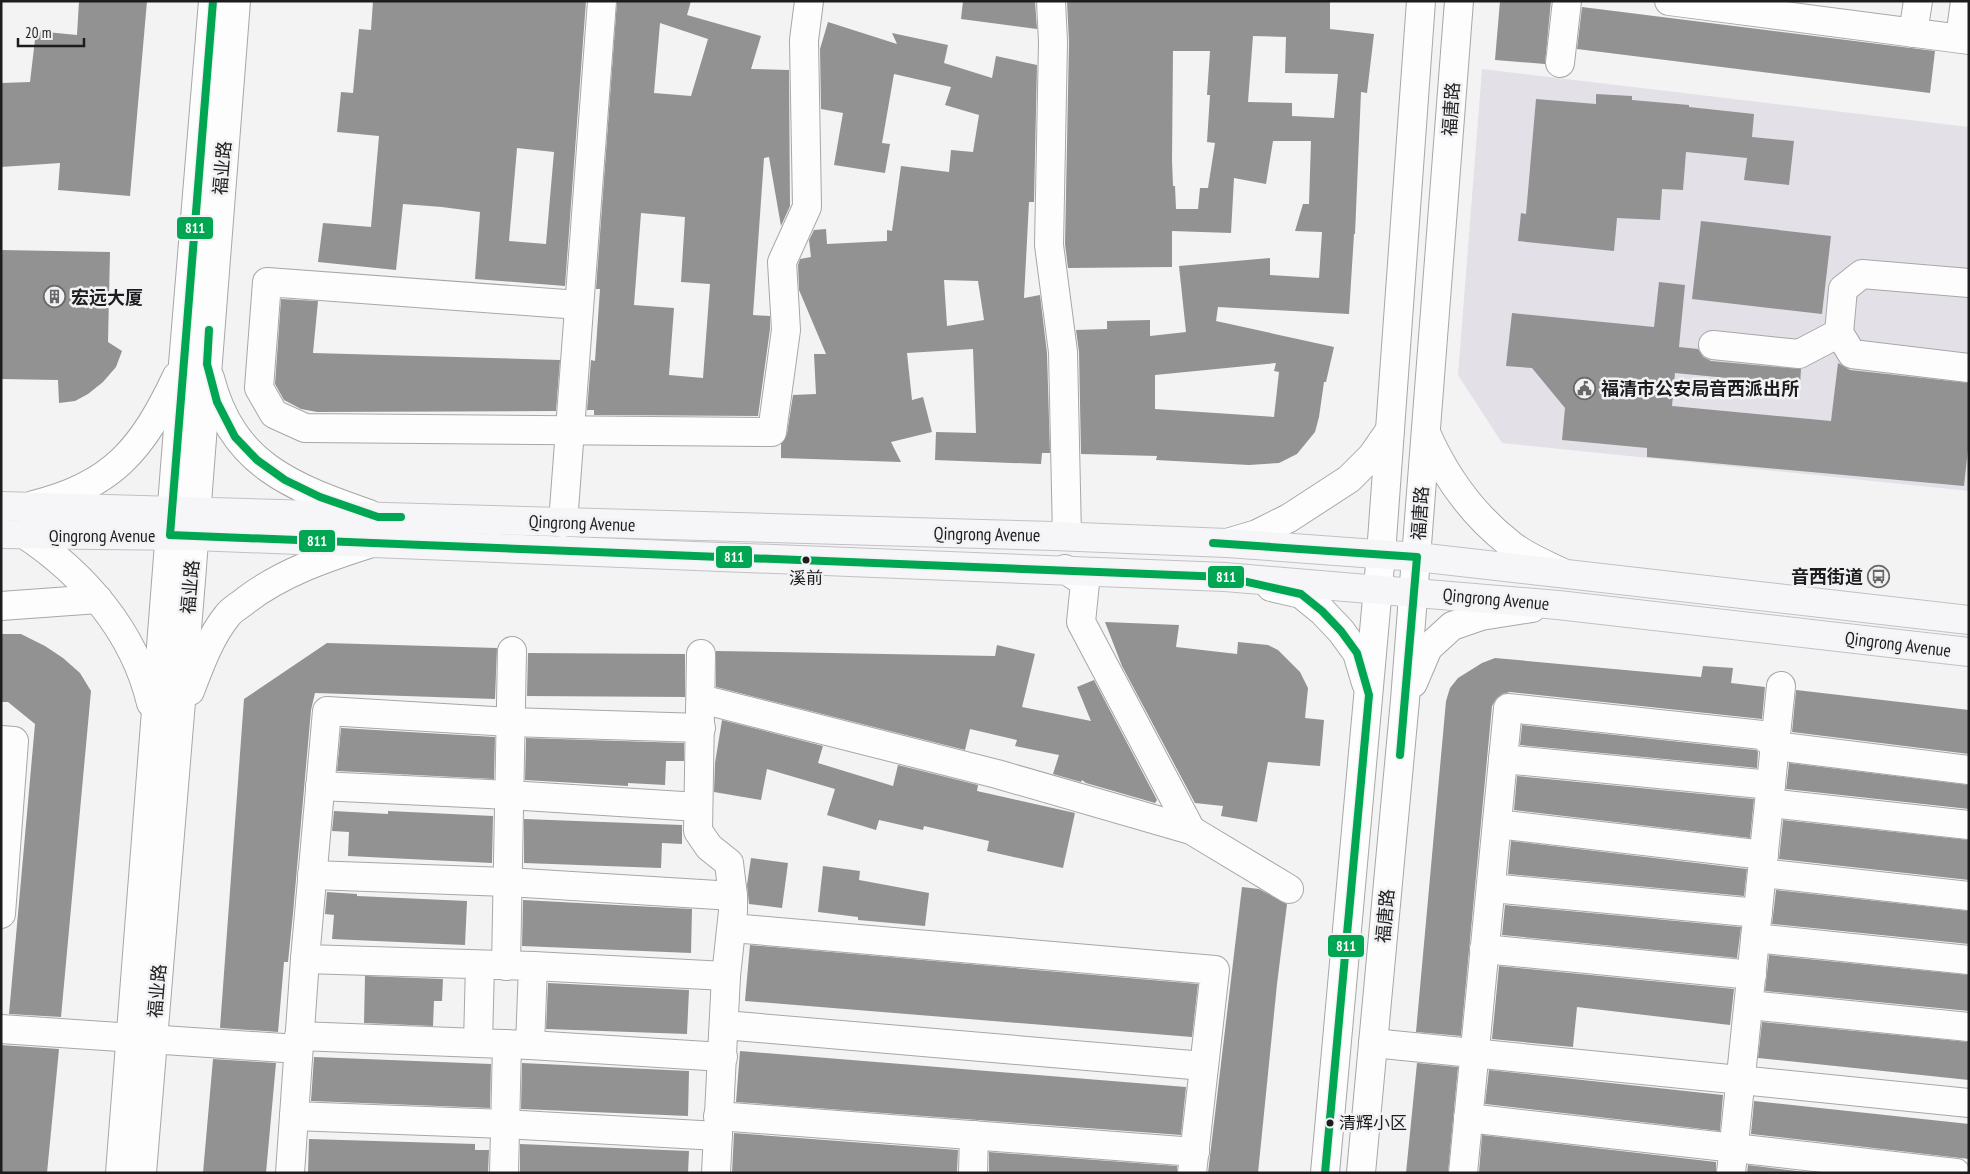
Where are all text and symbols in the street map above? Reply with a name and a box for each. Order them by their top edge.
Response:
scale bar [18,15,84,47]
text: 20 m [25,23,51,42]
street label: 福唐路 [1438,81,1464,137]
street label: 福业路 [208,140,236,196]
line badge: 811 [176,216,214,240]
text: 811 [185,219,205,237]
building icon: 宏远大厦 [43,285,67,309]
place label: 宏远大厦 [71,286,143,309]
public building icon: 福清市公安局音西派出所 [1573,376,1597,400]
place label: 福清市公安局音西派出所 [1601,377,1799,400]
street label: 福唐路 [1407,485,1433,541]
street label: Qingrong Avenue [528,510,636,536]
street label: Qingrong Avenue [933,522,1041,546]
street label: Qingrong Avenue [49,524,155,547]
line badge: 811 [298,529,336,553]
text: 811 [307,532,327,550]
line badge: 811 [715,545,753,569]
text: 811 [724,548,744,566]
marker: 溪前 [801,555,811,565]
street label: 福业路 [176,559,204,615]
bus stop icon: 音西街道 [1867,564,1891,588]
line badge: 811 [1207,565,1245,589]
place label: 音西街道 [1791,565,1863,588]
place label: 溪前 [789,567,823,589]
text: 811 [1216,568,1236,586]
street label: Qingrong Avenue [1442,583,1550,615]
street label: Qingrong Avenue [1844,626,1952,662]
street label: 福唐路 [1371,888,1399,944]
line badge: 811 [1327,934,1365,958]
text: 811 [1336,937,1356,955]
street label: 福业路 [143,963,171,1019]
place label: 清辉小区 [1339,1112,1407,1134]
marker: 清辉小区 [1325,1118,1335,1128]

